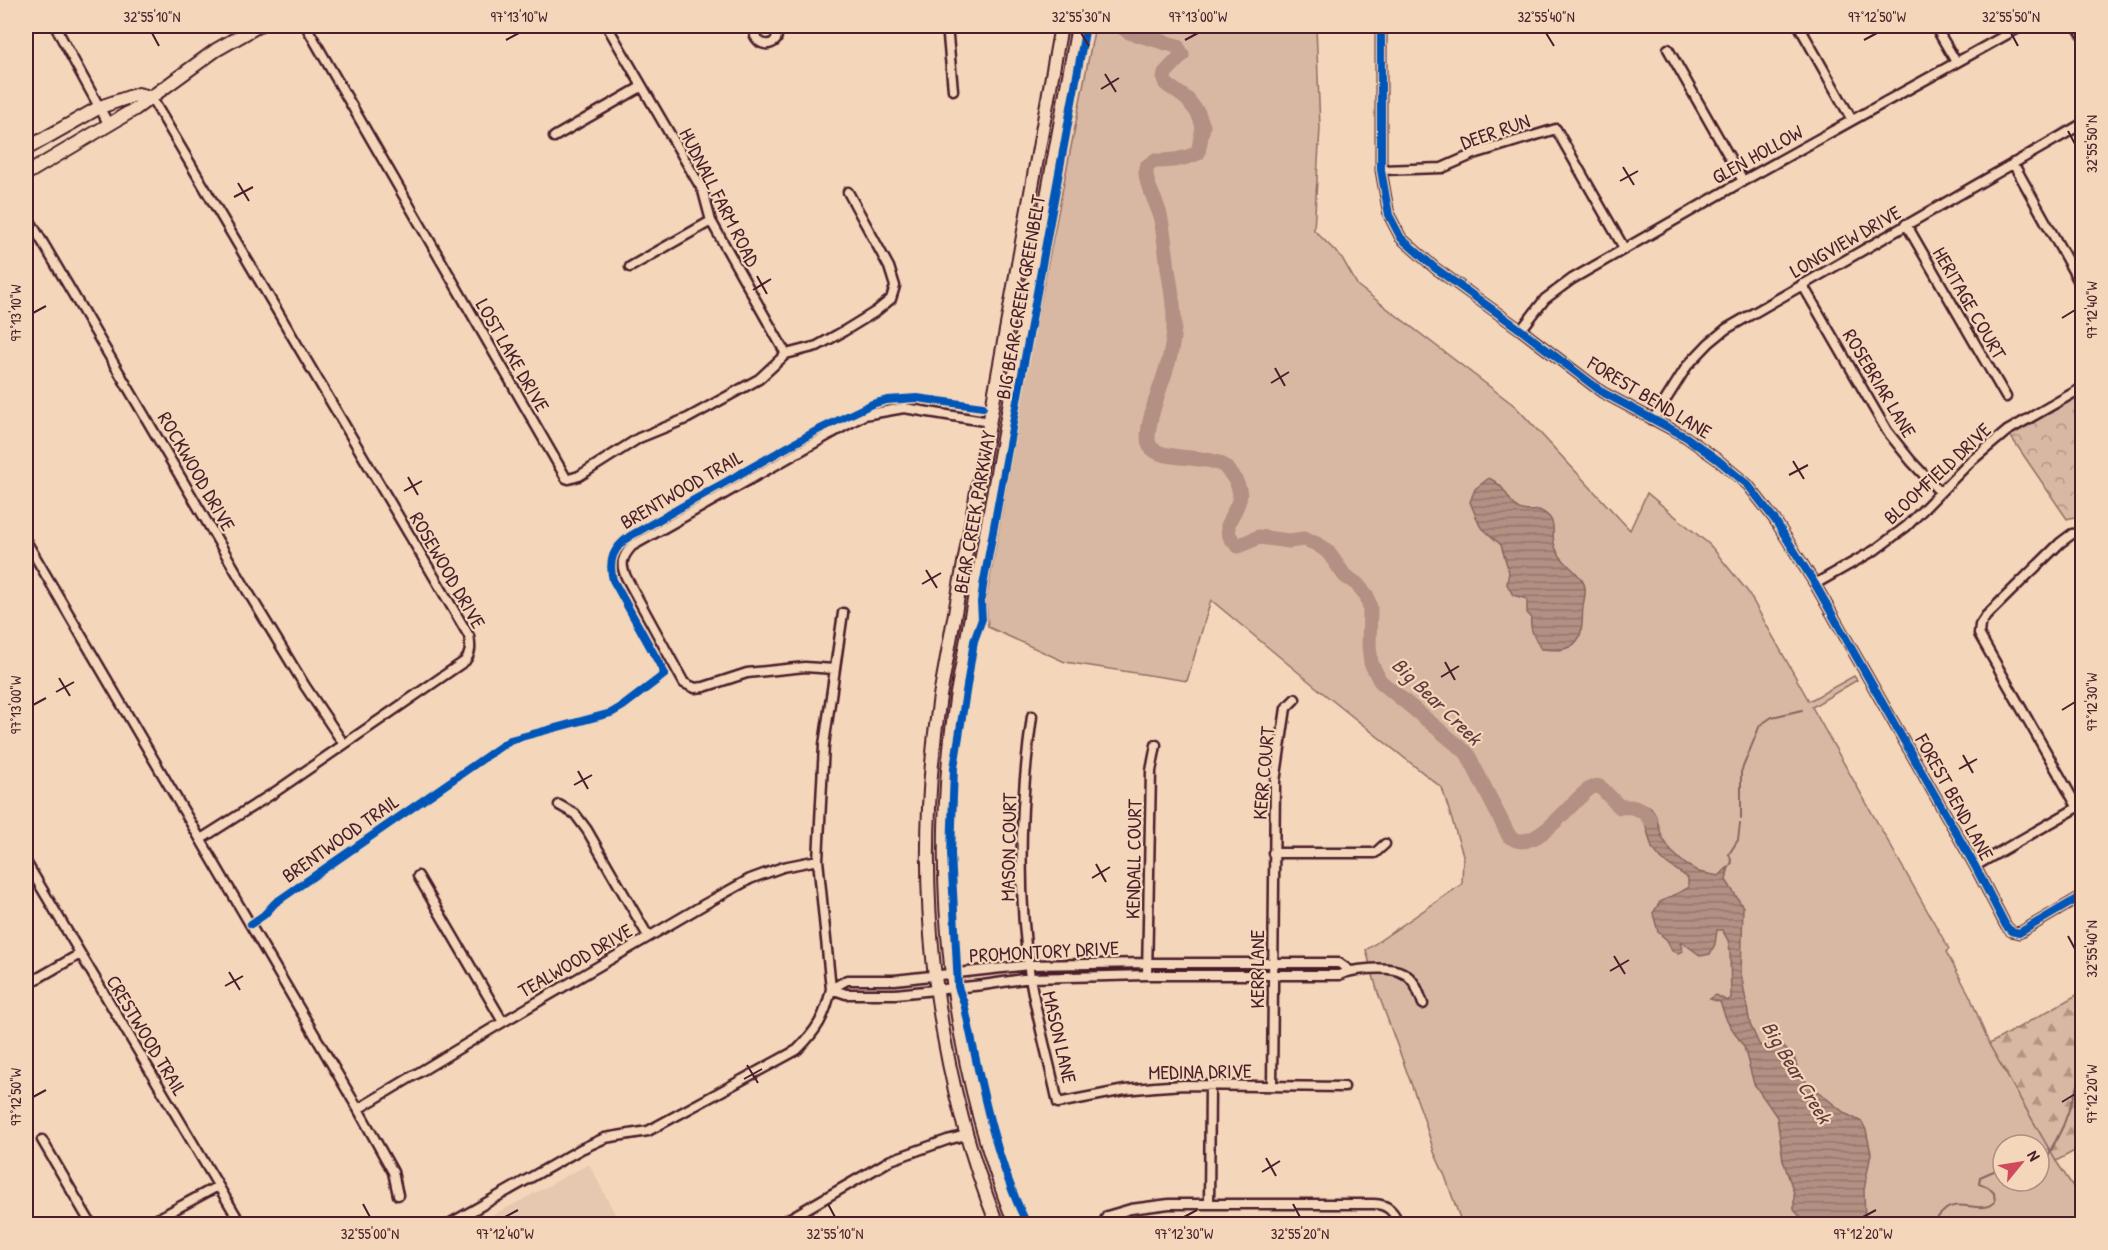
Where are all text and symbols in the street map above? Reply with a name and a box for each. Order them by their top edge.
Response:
text: 32°55'10"N [123,6,181,27]
text: 97°13'10"W [491,6,548,27]
text: 32°55'30"N [1052,6,1110,27]
text: 97°13'00"W [1169,6,1228,27]
text: 32°55'40"N [1517,6,1575,27]
text: 97°12'50"W [1848,6,1907,27]
text: 32°55'50"N [1982,6,2040,27]
street label: DEER RUN [1457,107,1533,155]
text: 32°55'50"N [2081,115,2102,173]
street label: GLEN HOLLOW [1707,118,1808,190]
street label: HUDNALL FARM ROAD [673,123,767,271]
street label: BIG BEAR CREEK GREENBELT [989,192,1051,401]
street label: LONGVIEW DRIVE [1785,198,1906,284]
street label: HERITAGE COURT [1927,242,2013,365]
text: 97°12'40"W [2081,281,2102,339]
text: 97°13'10"W [5,284,26,342]
street label: LOST LAKE DRIVE [470,294,556,417]
street label: ROSEBRIAR LANE [1837,324,1923,442]
street label: FOREST BEND LANE [1582,349,1717,445]
street label: ROCKWOOD DRIVE [152,406,242,536]
street label: BLOOMFIELD DRIVE [1877,416,1997,530]
street label: BEAR CREEK PARKWAY [946,428,1002,596]
street label: BRENTWOOD TRAIL [615,443,747,535]
street label: ROSEWOOD DRIVE [404,507,492,633]
water label: Big Bear Creek [1386,651,1490,753]
text: 97°12'30"W [2081,672,2102,731]
text: 97°13'00"W [5,675,26,734]
street label: KERR COURT [1245,725,1281,821]
street label: FOREST BEND LANE [1909,728,2001,865]
street label: BRENTWOOD TRAIL [276,788,404,888]
street label: MASON COURT [994,792,1022,902]
street label: KENDALL COURT [1118,798,1148,919]
street label: TEALWOOD DRIVE [513,916,637,1004]
text: 32°55'40"N [2081,920,2102,978]
street label: KERR LANE [1243,929,1270,1008]
street label: PROMONTORY DRIVE [968,934,1120,968]
street label: CRESTWOOD TRAIL [100,970,194,1100]
street label: MASON LANE [1036,988,1084,1086]
water label: Big Bear Creek [1755,1015,1840,1131]
street label: MEDINA DRIVE [1148,1057,1252,1085]
text: 97°12'20"W [2081,1064,2102,1123]
text: 97°12'50"W [5,1067,26,1126]
north arrow [1991,1133,2051,1193]
text: N [2022,1146,2046,1165]
text: 32°55'00"N [341,1223,399,1244]
text: 97°12'40"W [476,1223,534,1244]
text: 32°55'10"N [806,1223,864,1244]
text: 97°12'30"W [1155,1223,1214,1244]
text: 32°55'20"N [1271,1223,1329,1244]
text: 97°12'20"W [1834,1223,1893,1244]

